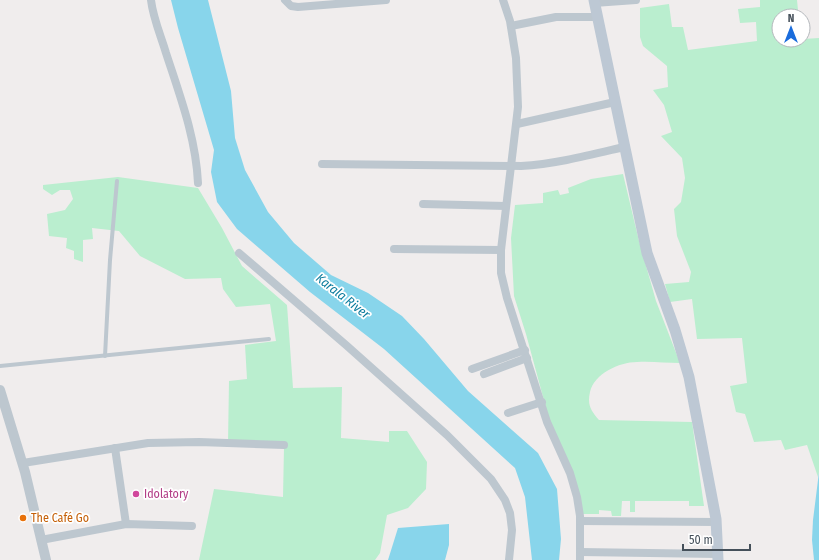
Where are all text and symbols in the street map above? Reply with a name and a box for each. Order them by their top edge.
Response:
north arrow [771,8,811,48]
text: N [788,12,794,25]
water label: Karala River [313,270,373,322]
place label: Idolatory [144,487,189,501]
marker: Idolatory [131,489,141,499]
place label: The Café Go [31,511,89,525]
marker: The Café Go [18,513,28,523]
scale bar [683,526,750,552]
text: 50 m [689,533,713,547]

